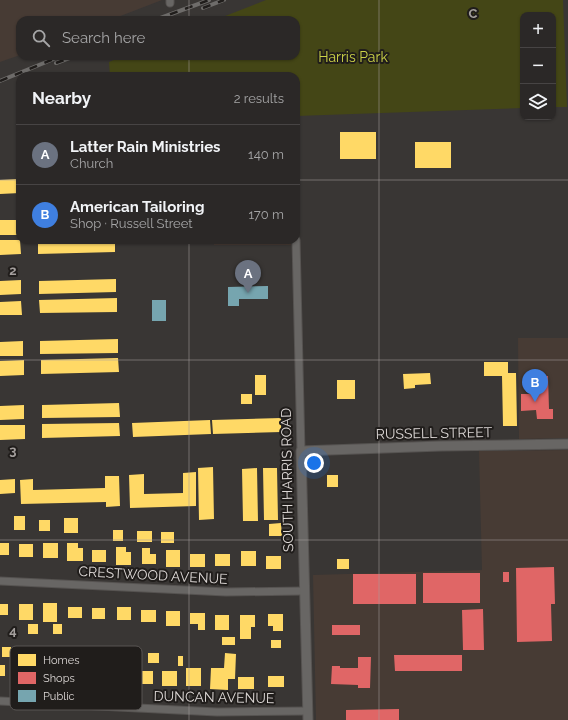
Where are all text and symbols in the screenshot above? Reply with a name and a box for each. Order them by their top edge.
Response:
text: C [469,6,478,21]
map controls [520,12,556,120]
button: + [520,12,556,48]
search box [16,16,300,60]
icon: search [30,27,52,49]
text: Search here [62,29,145,47]
button: − [520,48,556,84]
park label: Harris Park [318,49,388,65]
button: layers [520,84,556,120]
text: Nearby [32,88,91,108]
text: 2 results [234,91,284,106]
text: Latter Rain Ministries [70,138,221,156]
text: A [41,147,49,162]
text: 140 m [248,147,284,162]
text: Church [70,156,113,171]
text: American Tailoring [70,198,204,216]
text: B [41,207,49,222]
text: 170 m [248,207,284,222]
text: Shop · Russell Street [70,216,193,231]
pin: A [235,260,261,293]
text: 2 [9,263,17,278]
pin: B [522,369,548,402]
street label: SOUTH HARRIS ROAD [278,408,296,552]
street label: RUSSELL STREET [376,424,493,442]
text: 3 [9,443,17,458]
your location [304,453,324,473]
street label: CRESTWOOD AVENUE [78,563,228,587]
text: 4 [9,623,17,638]
legend [10,646,142,710]
text: Homes [43,654,79,667]
text: Shops [43,672,75,685]
street label: DUNCAN AVENUE [153,688,275,706]
text: Public [43,690,75,703]

